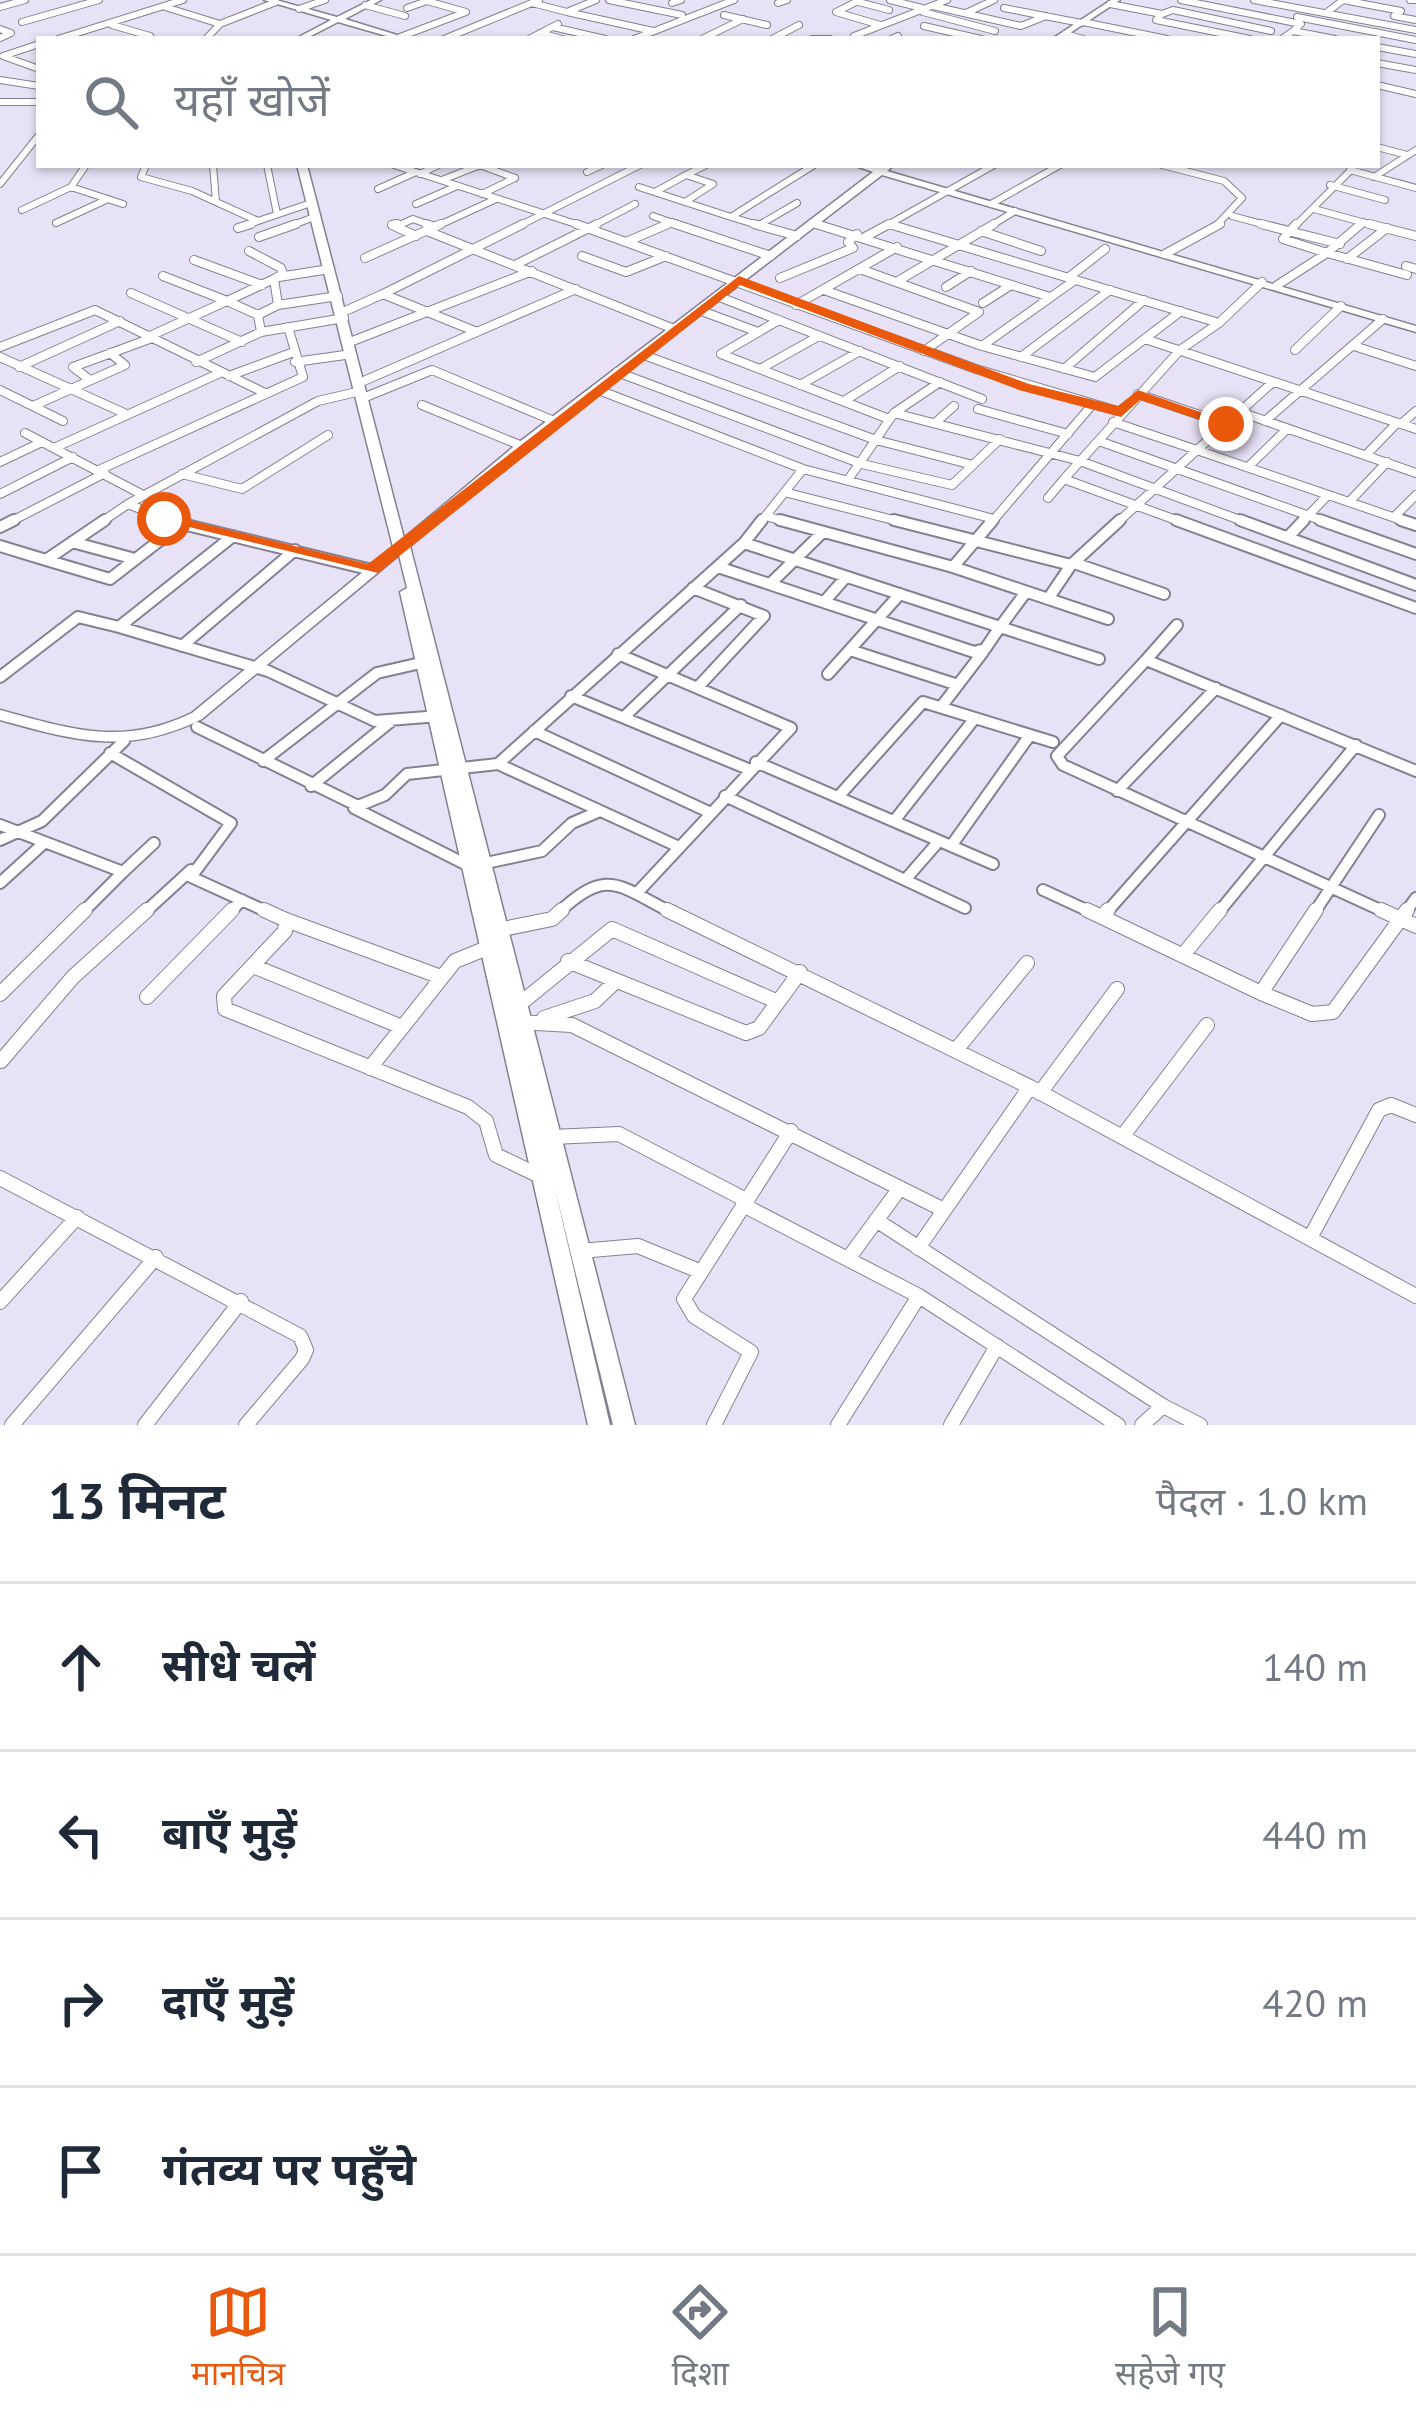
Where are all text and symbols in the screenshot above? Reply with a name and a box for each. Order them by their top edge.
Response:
search box [36,36,1380,168]
icon: search [78,69,144,135]
text: यहाँ खोजें [174,70,330,128]
route end [1199,397,1253,451]
route start [137,492,191,546]
text: 13 मिनट [48,1467,226,1533]
text: पैदल · 1.0 km [1156,1475,1368,1526]
icon: ahead [48,1634,114,1700]
text: सीधे चलें [162,1635,315,1693]
text: 140 m [1262,1641,1368,1692]
icon: left [48,1802,114,1868]
text: बाएँ मुड़ें [162,1803,297,1861]
text: 440 m [1262,1809,1368,1860]
icon: right [48,1970,114,2036]
text: दाएँ मुड़ें [162,1971,294,2029]
text: 420 m [1262,1977,1368,2028]
icon: arrive [48,2138,114,2204]
text: गंतव्य पर पहुँचे [162,2139,416,2197]
tab: मानचित्र [191,2279,285,2398]
tab: दिशा [667,2279,733,2398]
tab: सहेजे गए [1115,2279,1225,2398]

